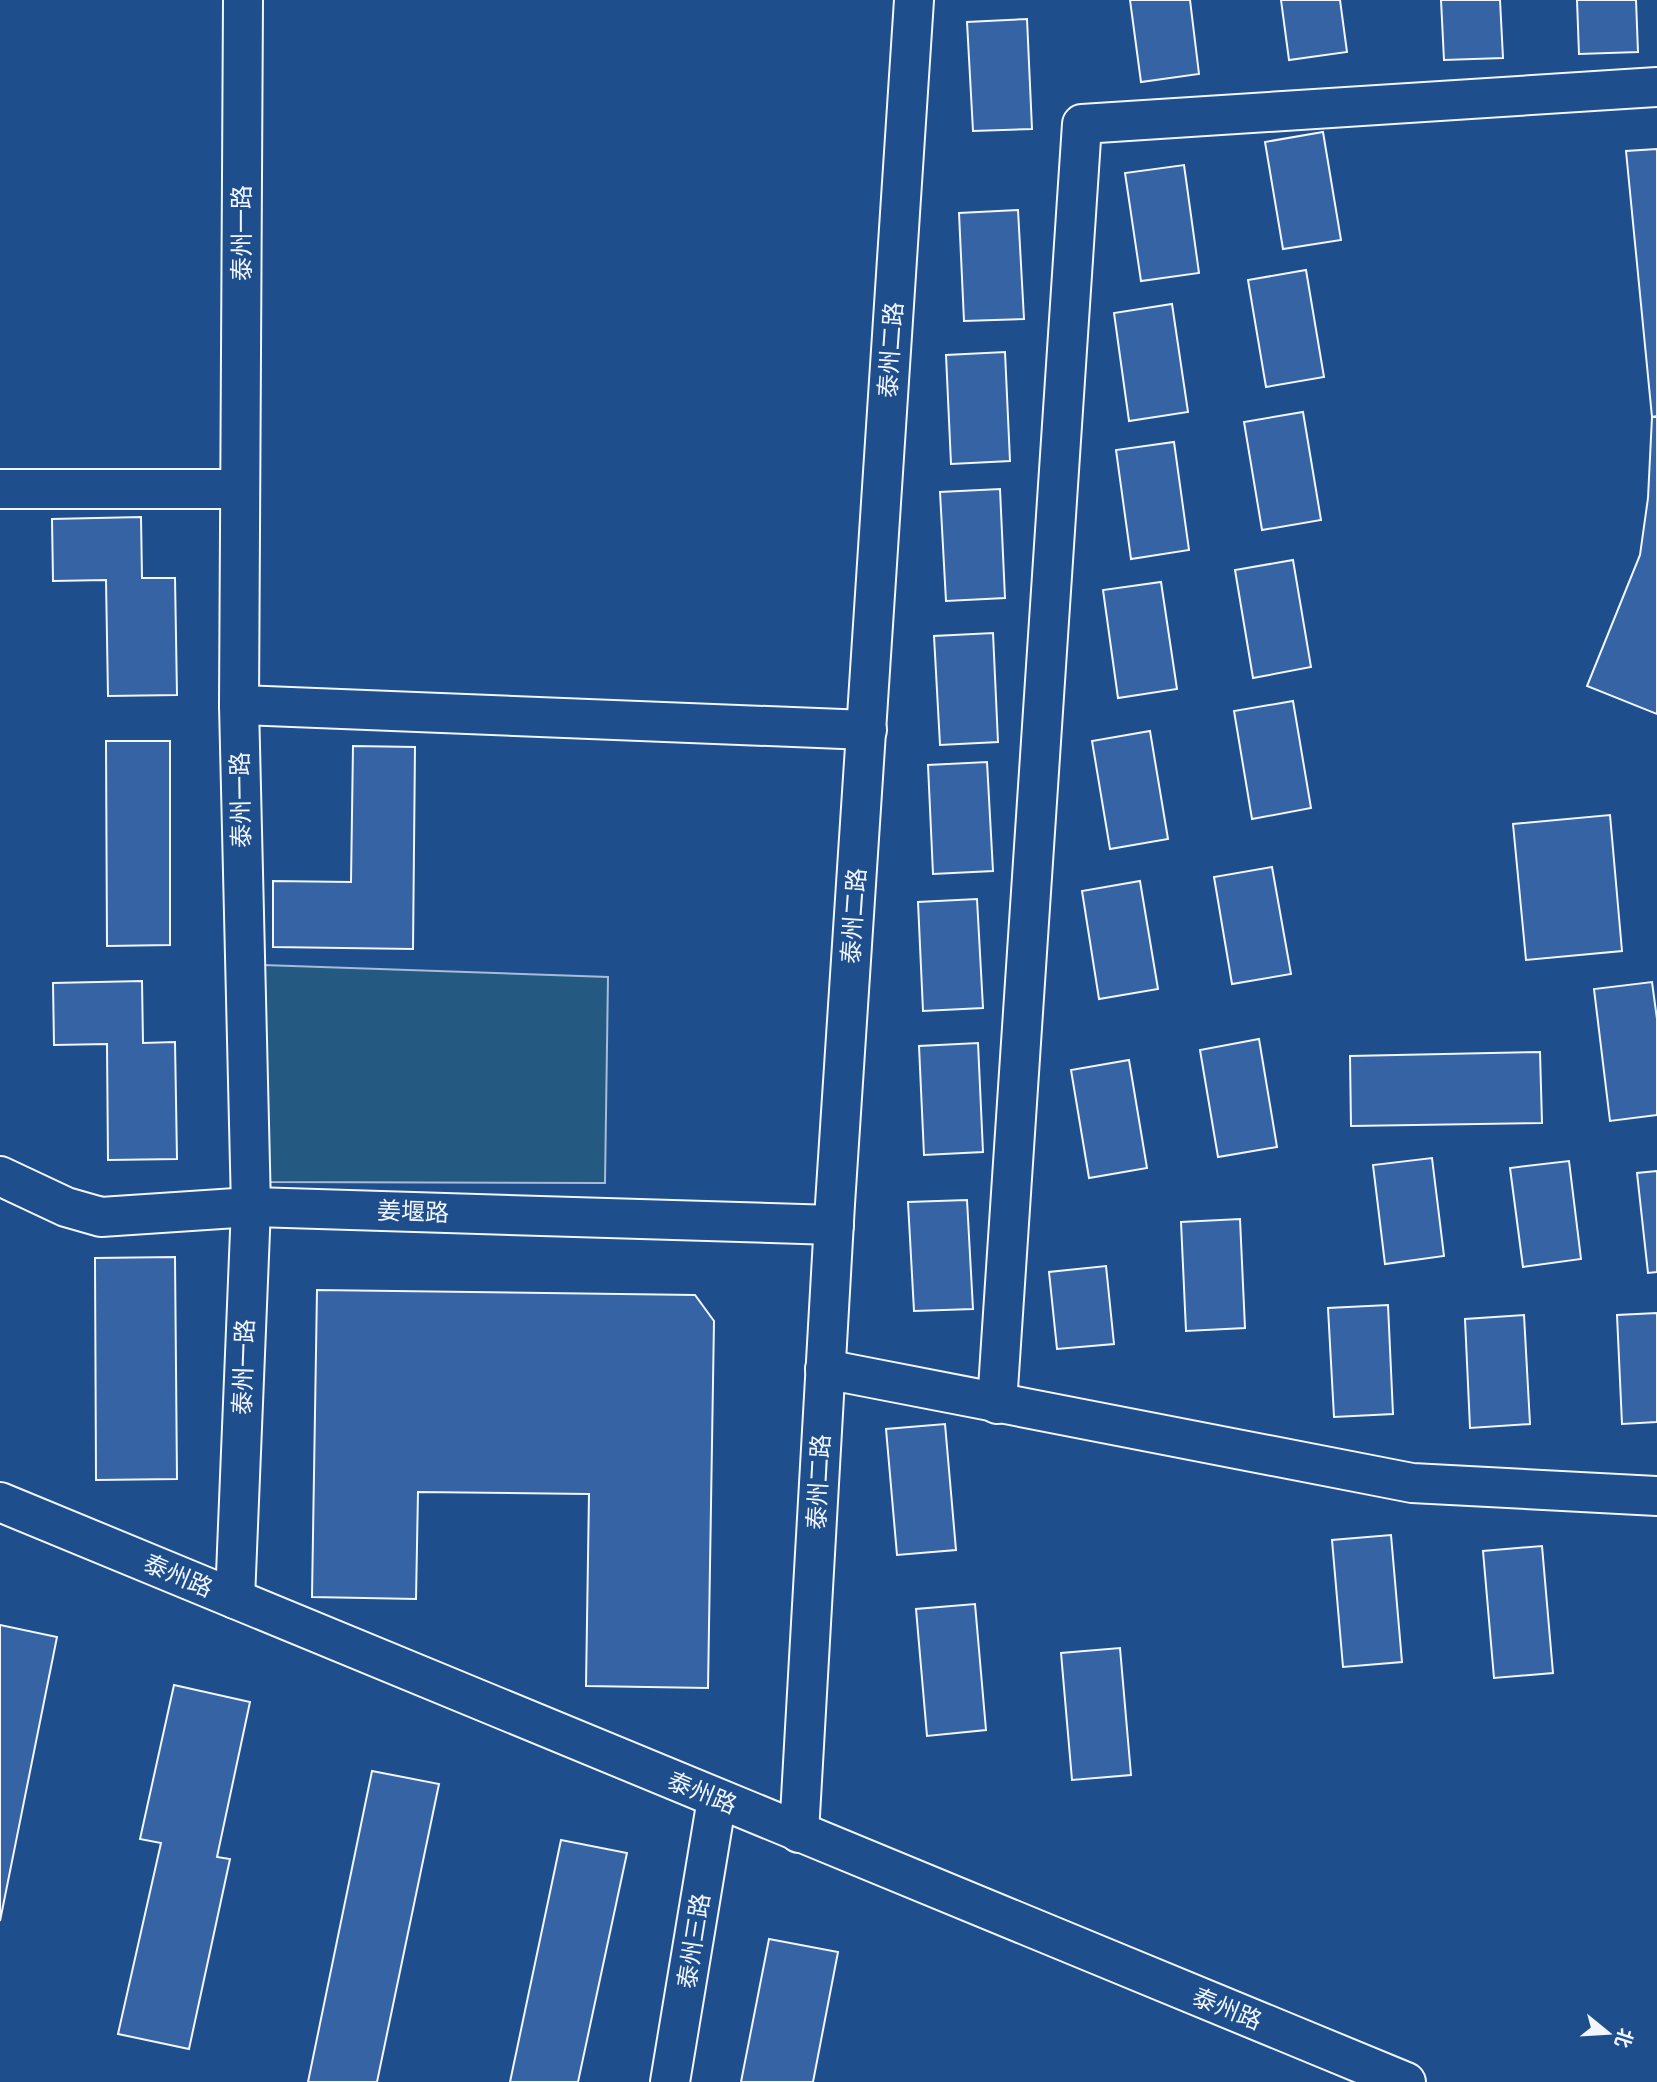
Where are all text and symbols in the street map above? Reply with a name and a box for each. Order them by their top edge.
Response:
street label: 泰州一路 [228,185,256,281]
street label: 泰州二路 [874,301,908,399]
street label: 泰州一路 [226,752,256,848]
street label: 泰州二路 [837,867,871,965]
street label: 姜堰路 [377,1197,449,1227]
street label: 泰州一路 [228,1319,260,1415]
street label: 泰州二路 [803,1433,835,1531]
street label: 泰州路 [139,1549,217,1603]
street label: 泰州路 [663,1767,741,1819]
street label: 泰州三路 [673,1891,715,1991]
street label: 泰州路 [1188,1983,1266,2035]
north arrow [1573,1998,1643,2068]
text: 北 [1610,2026,1637,2050]

